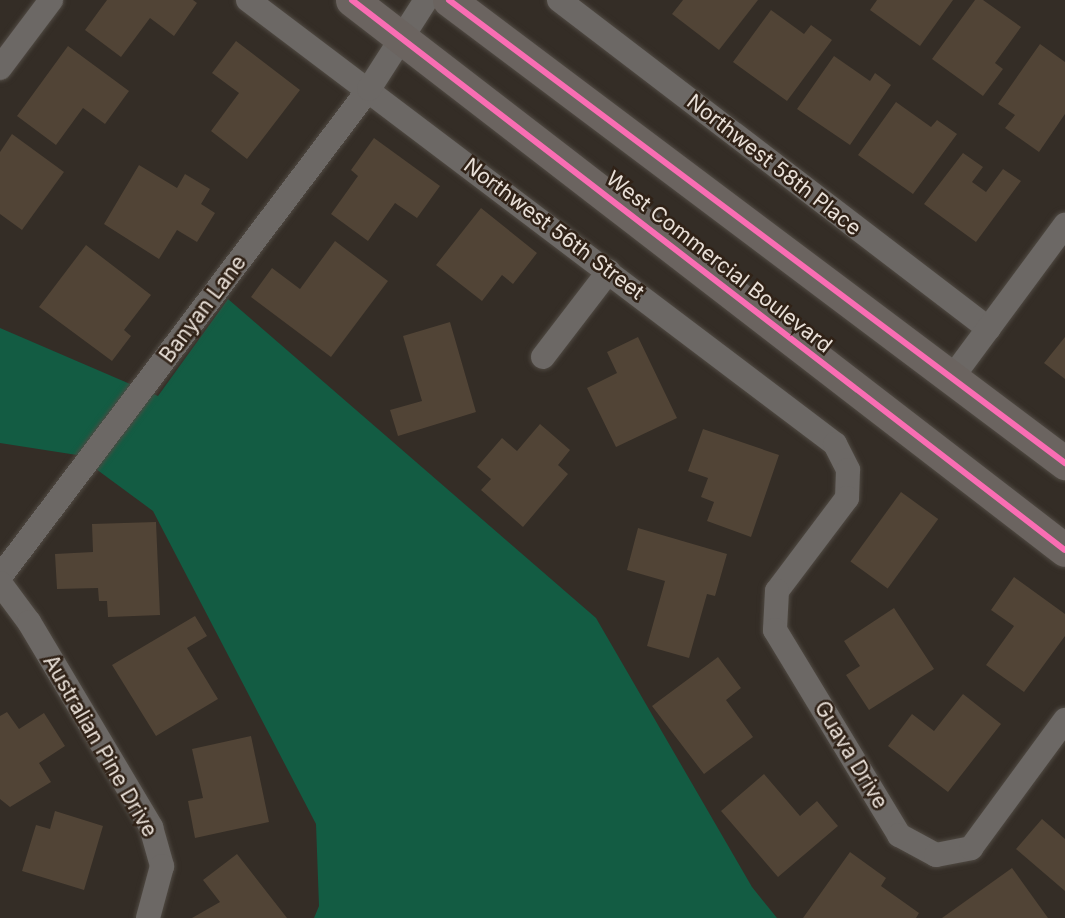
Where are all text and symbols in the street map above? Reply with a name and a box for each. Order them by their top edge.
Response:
street label: Northwest 58th Place [682,89,866,241]
street label: Northwest 56th Street [459,153,649,305]
street label: West Commercial Boulevard [601,166,837,358]
street label: Banyan Lane [154,250,252,368]
street label: Australian Pine Drive [38,650,162,842]
street label: Guava Drive [809,697,893,813]

